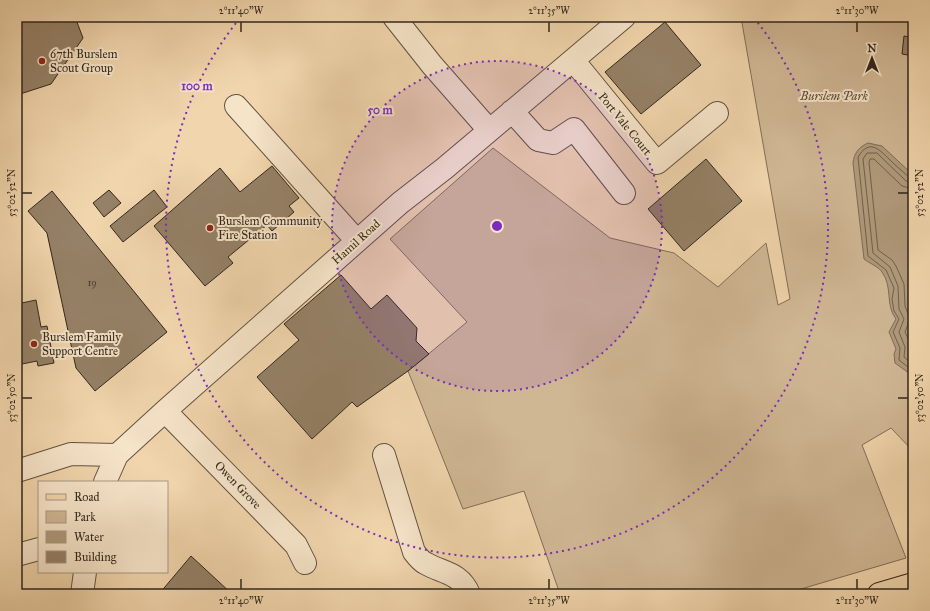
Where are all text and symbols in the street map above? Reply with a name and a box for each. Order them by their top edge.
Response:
text: 2°11'40"W [219,5,264,17]
text: 2°11'35"W [528,5,570,17]
text: 2°11'30"W [836,5,879,17]
north arrow [852,38,892,78]
text: N [867,42,877,55]
place label: 67th Burslem Scout Group [50,47,118,75]
marker: 67th Burslem Scout Group [37,56,47,66]
text: 100 m [181,79,214,93]
park label: Burslem Park [799,89,868,103]
street label: Port Vale Court [595,90,655,159]
text: 50 m [367,103,394,117]
text: 53°02'52"N [6,168,18,217]
text: 53°02'52"N [914,168,926,217]
place label: Burslem Community Fire Station [218,214,323,242]
street label: Hamil Road [329,217,383,267]
centre of rings [490,219,504,233]
marker: Burslem Community Fire Station [205,223,215,233]
house number: 19 [87,277,97,289]
place label: Burslem Family Support Centre [42,330,121,358]
marker: Burslem Family Support Centre [29,339,39,349]
text: 53°02'50"N [6,373,18,423]
text: 53°02'50"N [914,373,926,423]
street label: Owen Grove [212,458,264,512]
legend [38,481,168,573]
text: Road [74,490,100,504]
text: Park [74,510,96,524]
text: Water [74,530,104,544]
text: Building [74,550,117,565]
text: 2°11'40"W [219,595,264,607]
text: 2°11'35"W [528,595,570,607]
text: 2°11'30"W [836,595,879,607]

